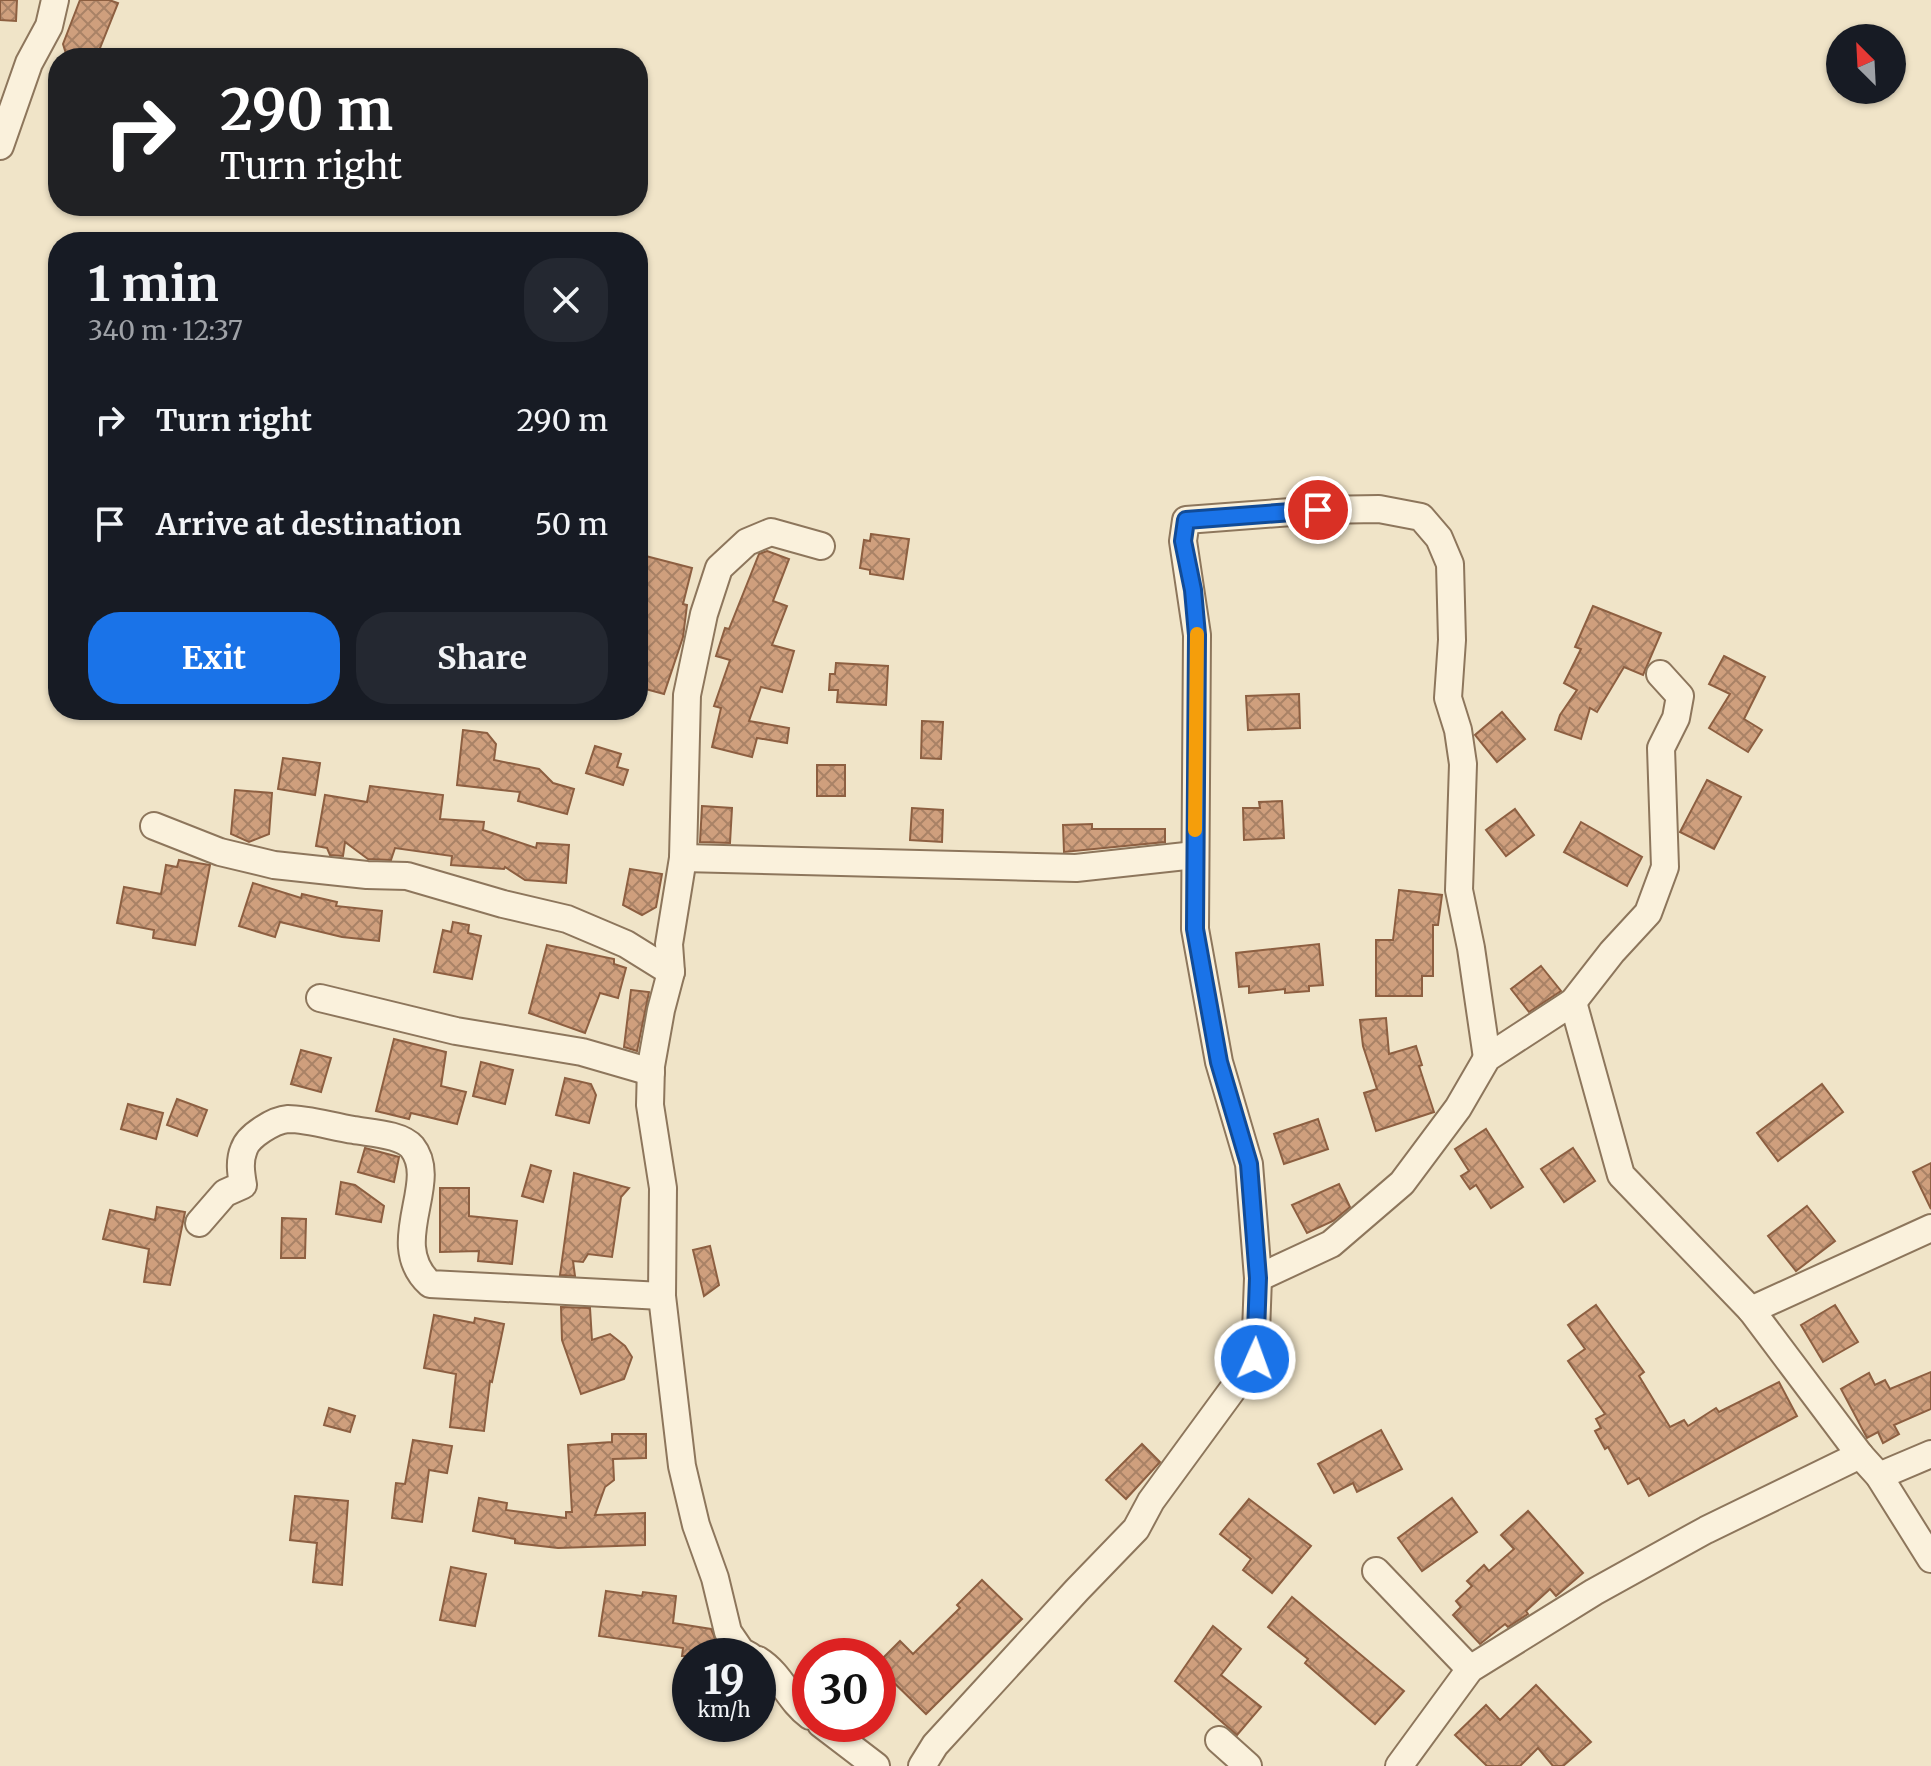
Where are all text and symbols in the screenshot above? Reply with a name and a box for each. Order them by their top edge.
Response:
north arrow [1826,24,1906,104]
map controls [1826,24,1906,104]
text: 290 m [220,75,393,145]
icon: right [88,80,192,184]
text: Turn right [220,144,402,189]
text: 1 min [88,254,219,314]
button: close [524,258,608,342]
text: 340 m · 12:37 [88,314,243,347]
icon: right [88,398,132,442]
text: Turn right [156,401,312,439]
text: 290 m [517,401,608,439]
pin [1284,476,1352,544]
icon: arrive [1296,488,1340,532]
icon: arrive [88,502,132,546]
text: Arrive at destination [156,505,462,543]
text: 50 m [535,505,608,543]
button: Exit [88,612,340,704]
button: Share [356,612,608,704]
position arrow [1213,1317,1297,1401]
speed limit sign: 30 [792,1638,896,1742]
text: 19 [703,1655,745,1705]
text: km/h [698,1697,750,1722]

